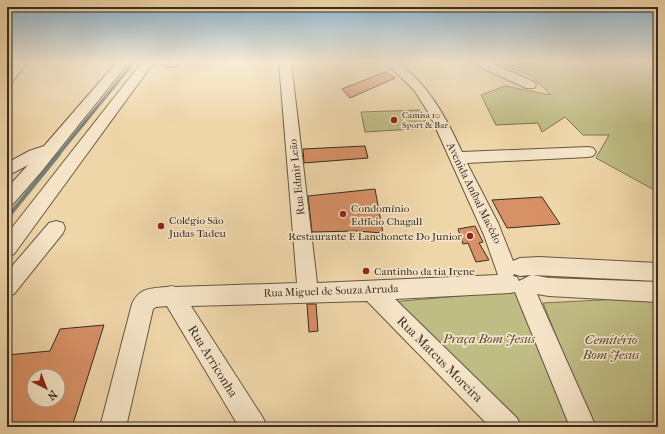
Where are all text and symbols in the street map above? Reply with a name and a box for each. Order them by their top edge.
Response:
place label: Camisa 10 Sport & Bar [402,110,448,130]
marker: Camisa 10 Sport & Bar [389,115,399,125]
street label: Rua Edmir Leão [286,138,307,216]
street label: Avenida Aníbal Macêdo [443,140,504,246]
place label: Condomínio Edfício Chagall [351,202,422,228]
marker: Condomínio Edfício Chagall [338,209,348,219]
place label: Colégio São Judas Tadeu [168,214,227,240]
marker: Colégio São Judas Tadeu [156,221,166,231]
place label: Restaurante E Lanchonete Do Junior [288,230,462,243]
marker: Restaurante E Lanchonete Do Junior [465,231,475,241]
place label: Cantinho da tia Irene [374,265,475,278]
marker: Cantinho da tia Irene [361,266,371,276]
street label: Rua Miguel de Souza Arruda [263,282,400,300]
street label: Rua Mateus Moreira [394,313,487,406]
street label: Rua Arriconha [185,322,242,400]
park label: Praça Bom Jesus [442,331,536,346]
park label: Cemitério Bom Jesus [582,332,640,362]
north arrow [26,368,66,408]
text: N [44,387,60,403]

